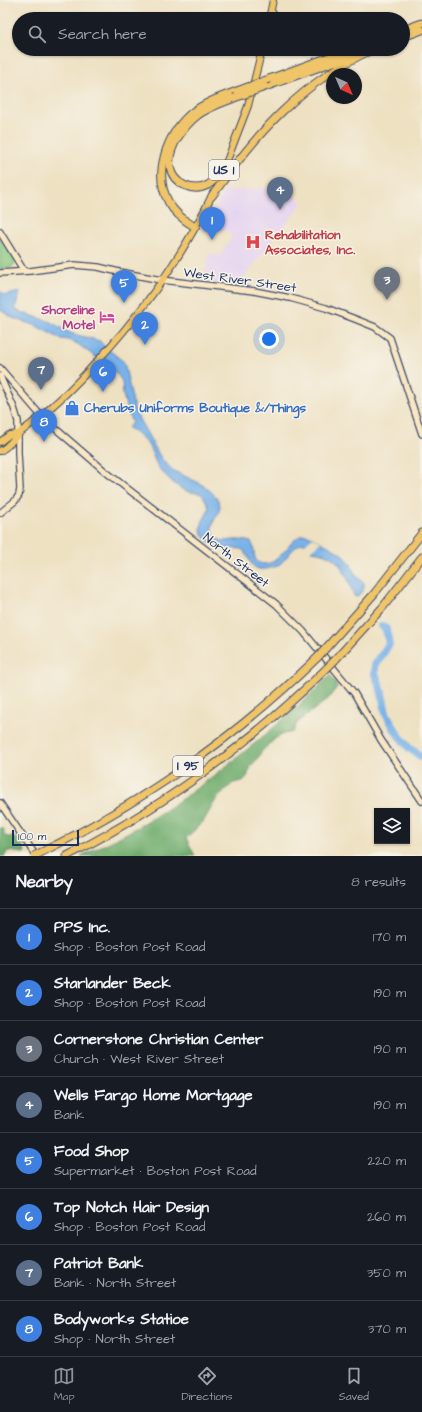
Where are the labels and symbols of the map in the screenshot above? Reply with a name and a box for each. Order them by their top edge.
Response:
north arrow [326,68,362,104]
road number: US 1 [209,160,239,180]
pin: 4 [267,177,293,210]
pin: 1 [199,207,225,240]
place label: Rehabilitation Associates, Inc. [265,226,356,259]
hospital icon: Rehabilitation Associates, Inc. [244,233,262,251]
street label: West River Street [182,263,298,297]
pin: 3 [374,267,400,300]
pin: 5 [111,270,137,303]
place label: Shoreline Motel [40,301,95,334]
hotel icon: Shoreline Motel [98,308,116,326]
pin: 2 [132,312,158,345]
your location [259,329,279,349]
pin: 7 [28,357,54,390]
pin: 6 [90,359,116,392]
shop icon: Cherubs Uniforms Boutique &/Things [63,399,81,417]
place label: Cherubs Uniforms Boutique &/Things [84,399,307,419]
pin: 8 [31,409,57,442]
street label: North Street [199,528,274,592]
road number: I 95 [173,756,203,776]
scale bar [12,828,79,847]

